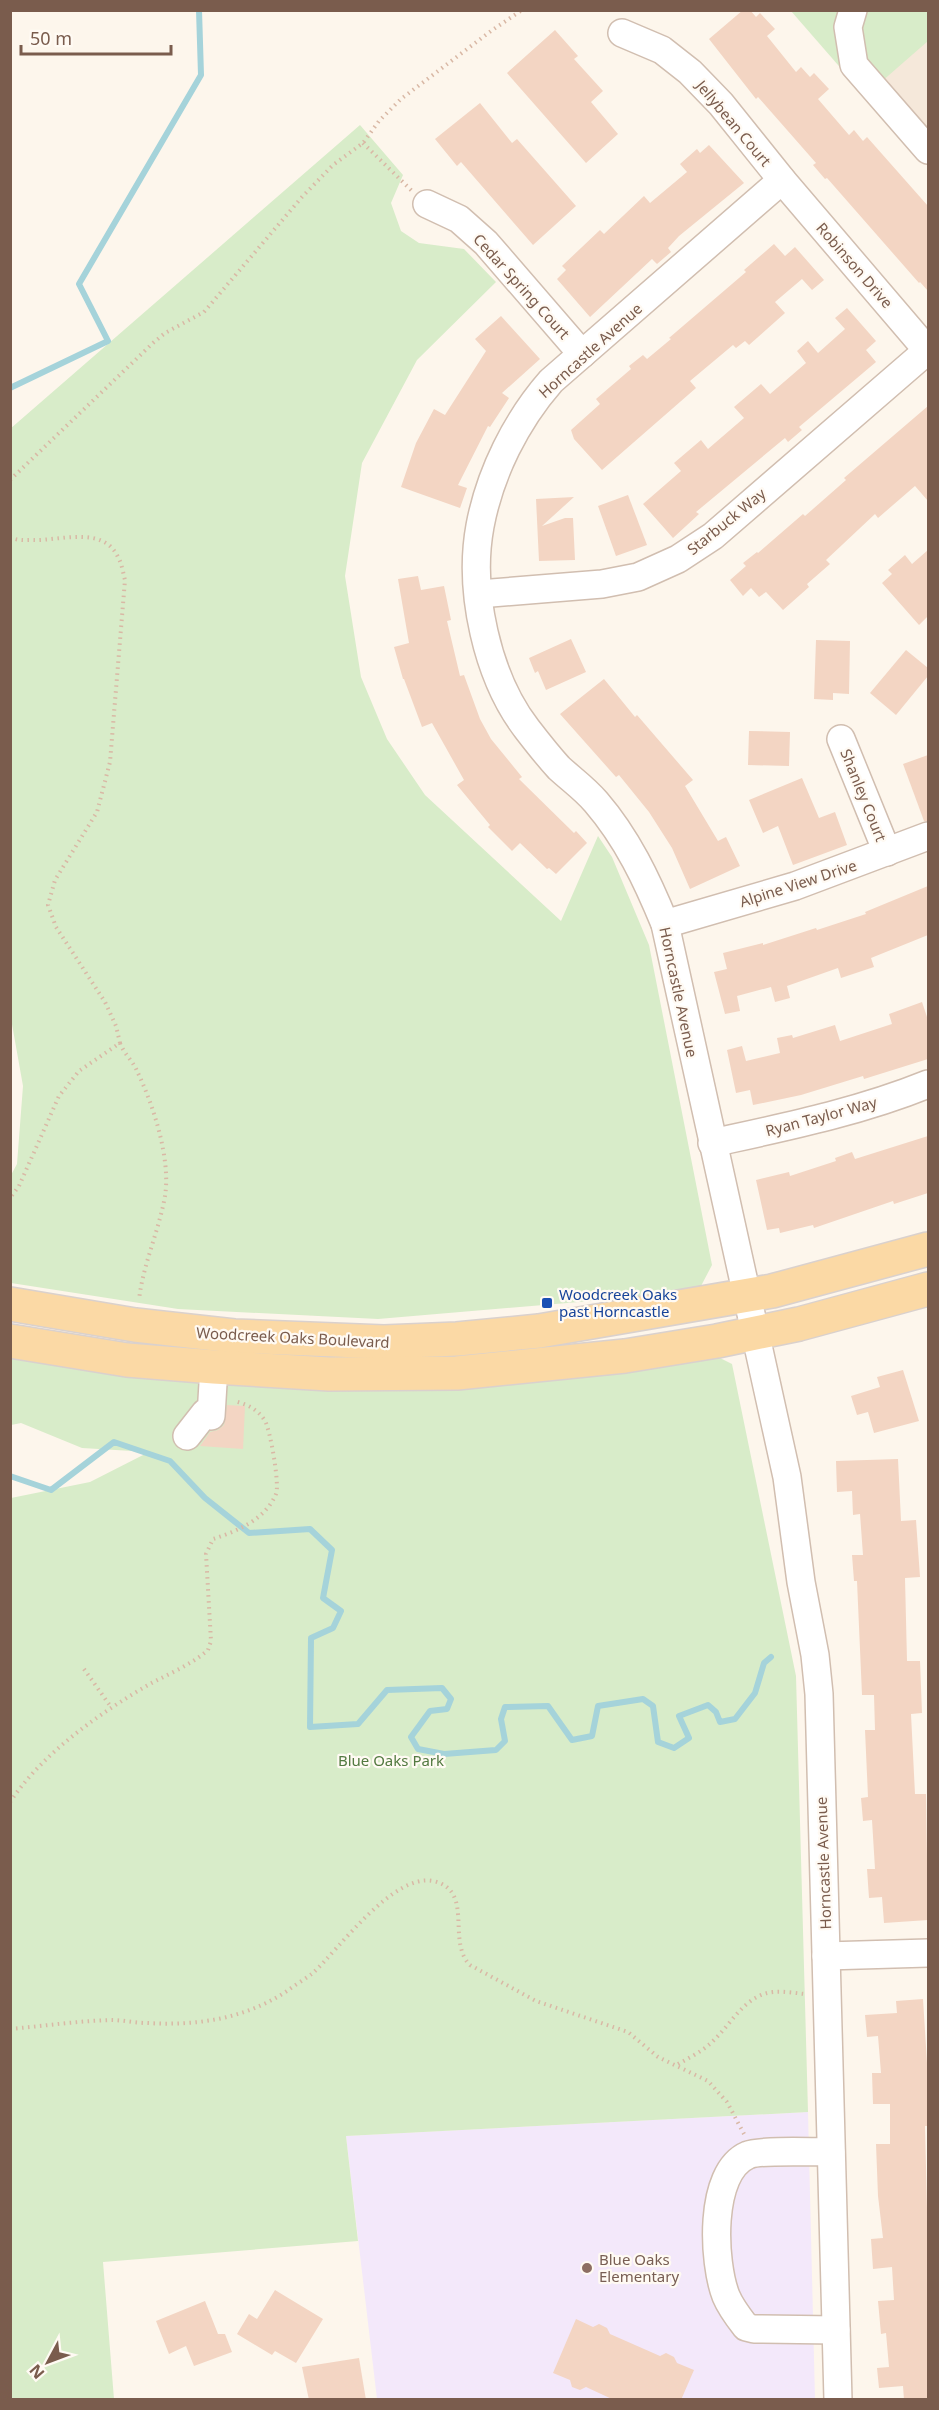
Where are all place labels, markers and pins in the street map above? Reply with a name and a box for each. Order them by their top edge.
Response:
place label: Woodcreek Oaks past Horncastle [559,1284,677,1321]
marker: Woodcreek Oaks past Horncastle [540,1296,554,1310]
place label: Blue Oaks Elementary [599,2249,679,2286]
marker: Blue Oaks Elementary [580,2261,594,2275]

